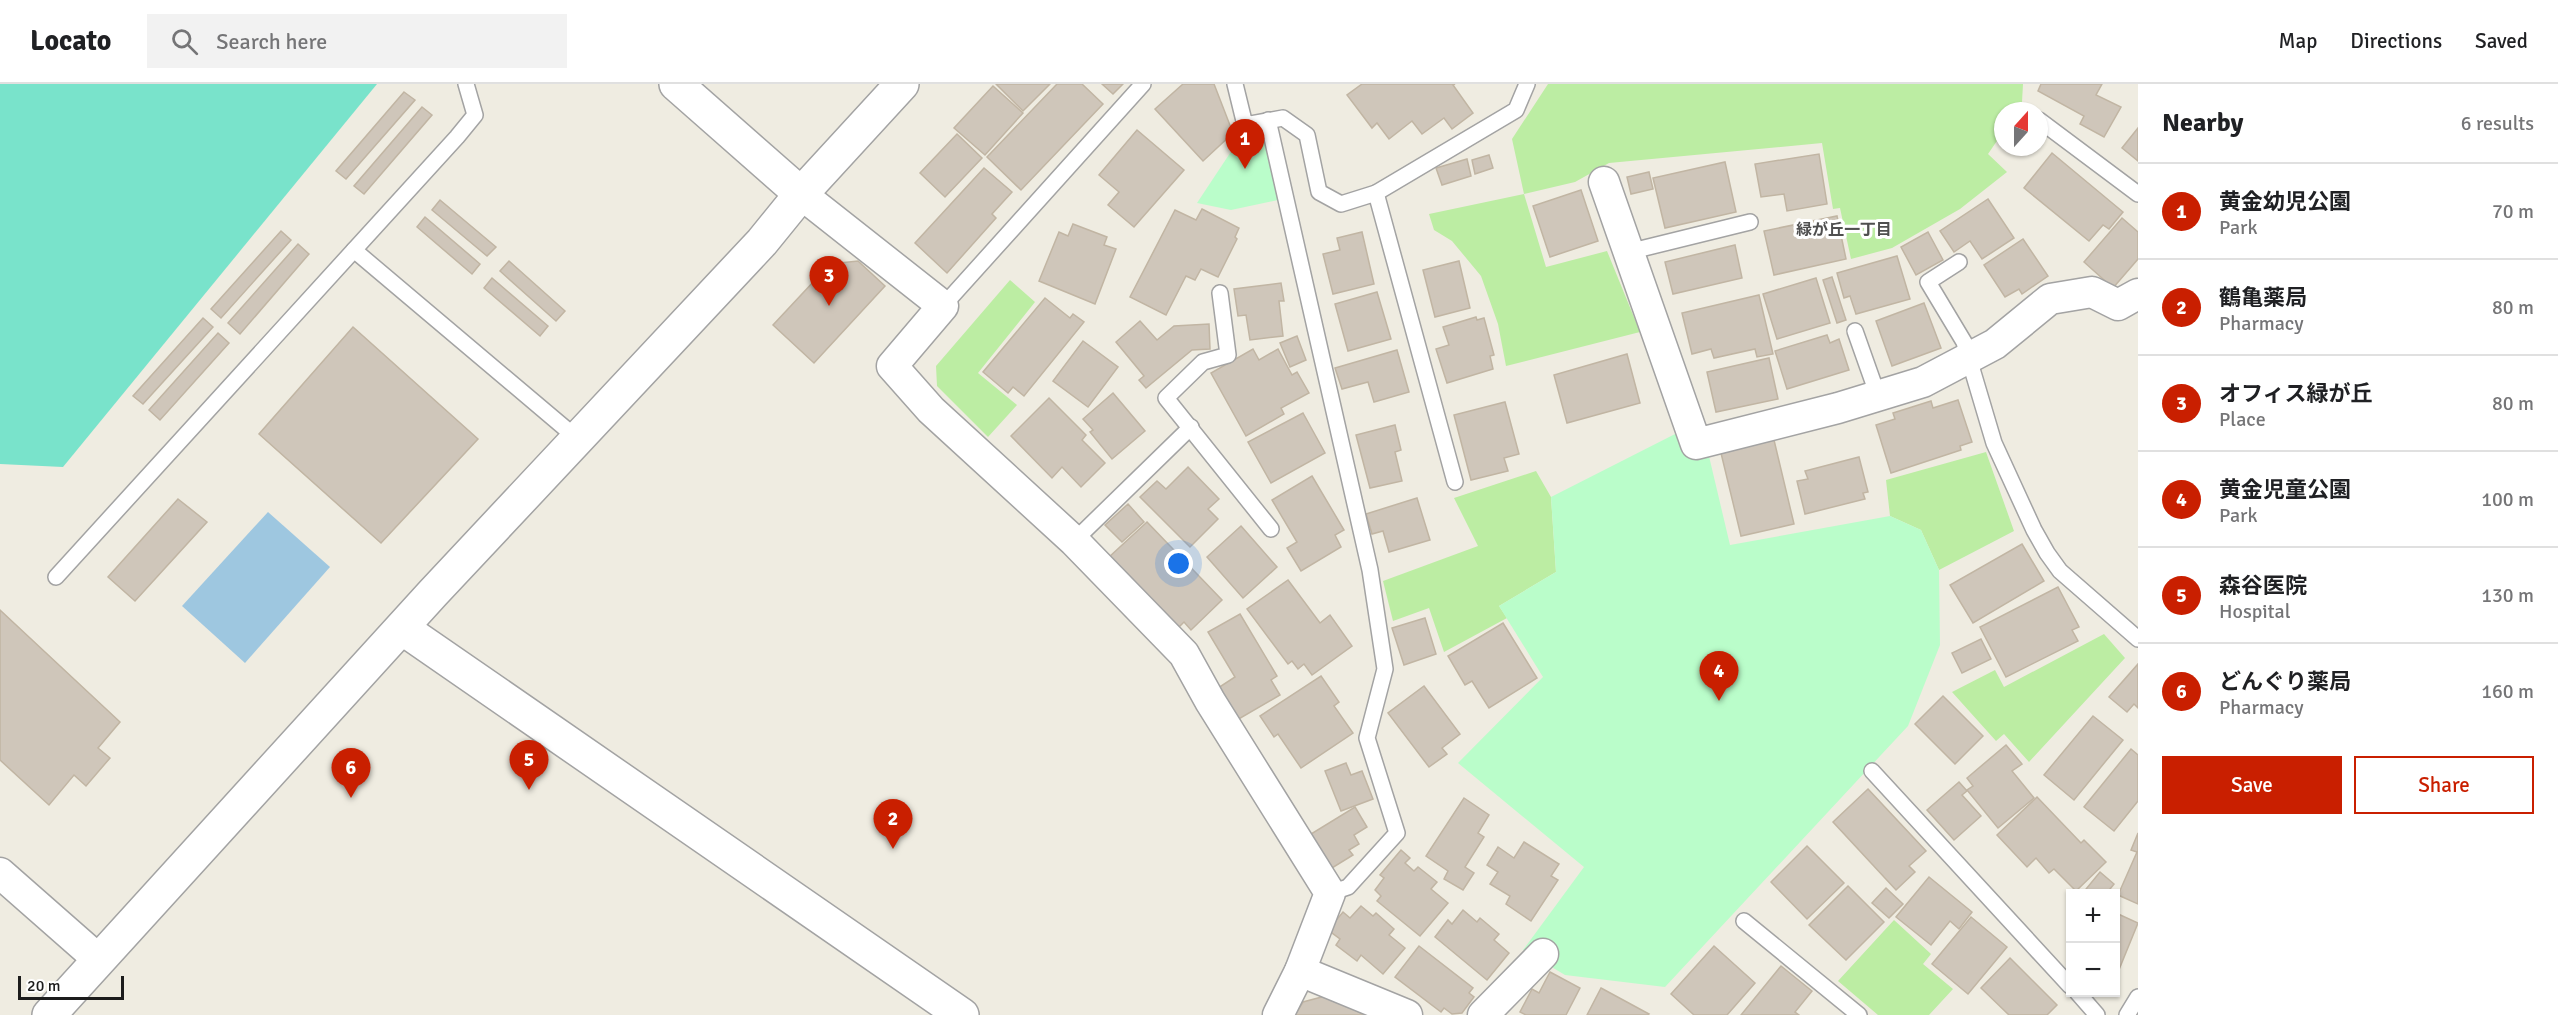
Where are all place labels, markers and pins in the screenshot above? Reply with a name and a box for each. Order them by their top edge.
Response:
pin: 1 [1226,120,1264,169]
pin: 3 [810,256,848,306]
pin: 4 [1700,652,1738,701]
pin: 5 [510,740,548,790]
pin: 6 [332,748,370,798]
pin: 2 [874,800,912,849]

